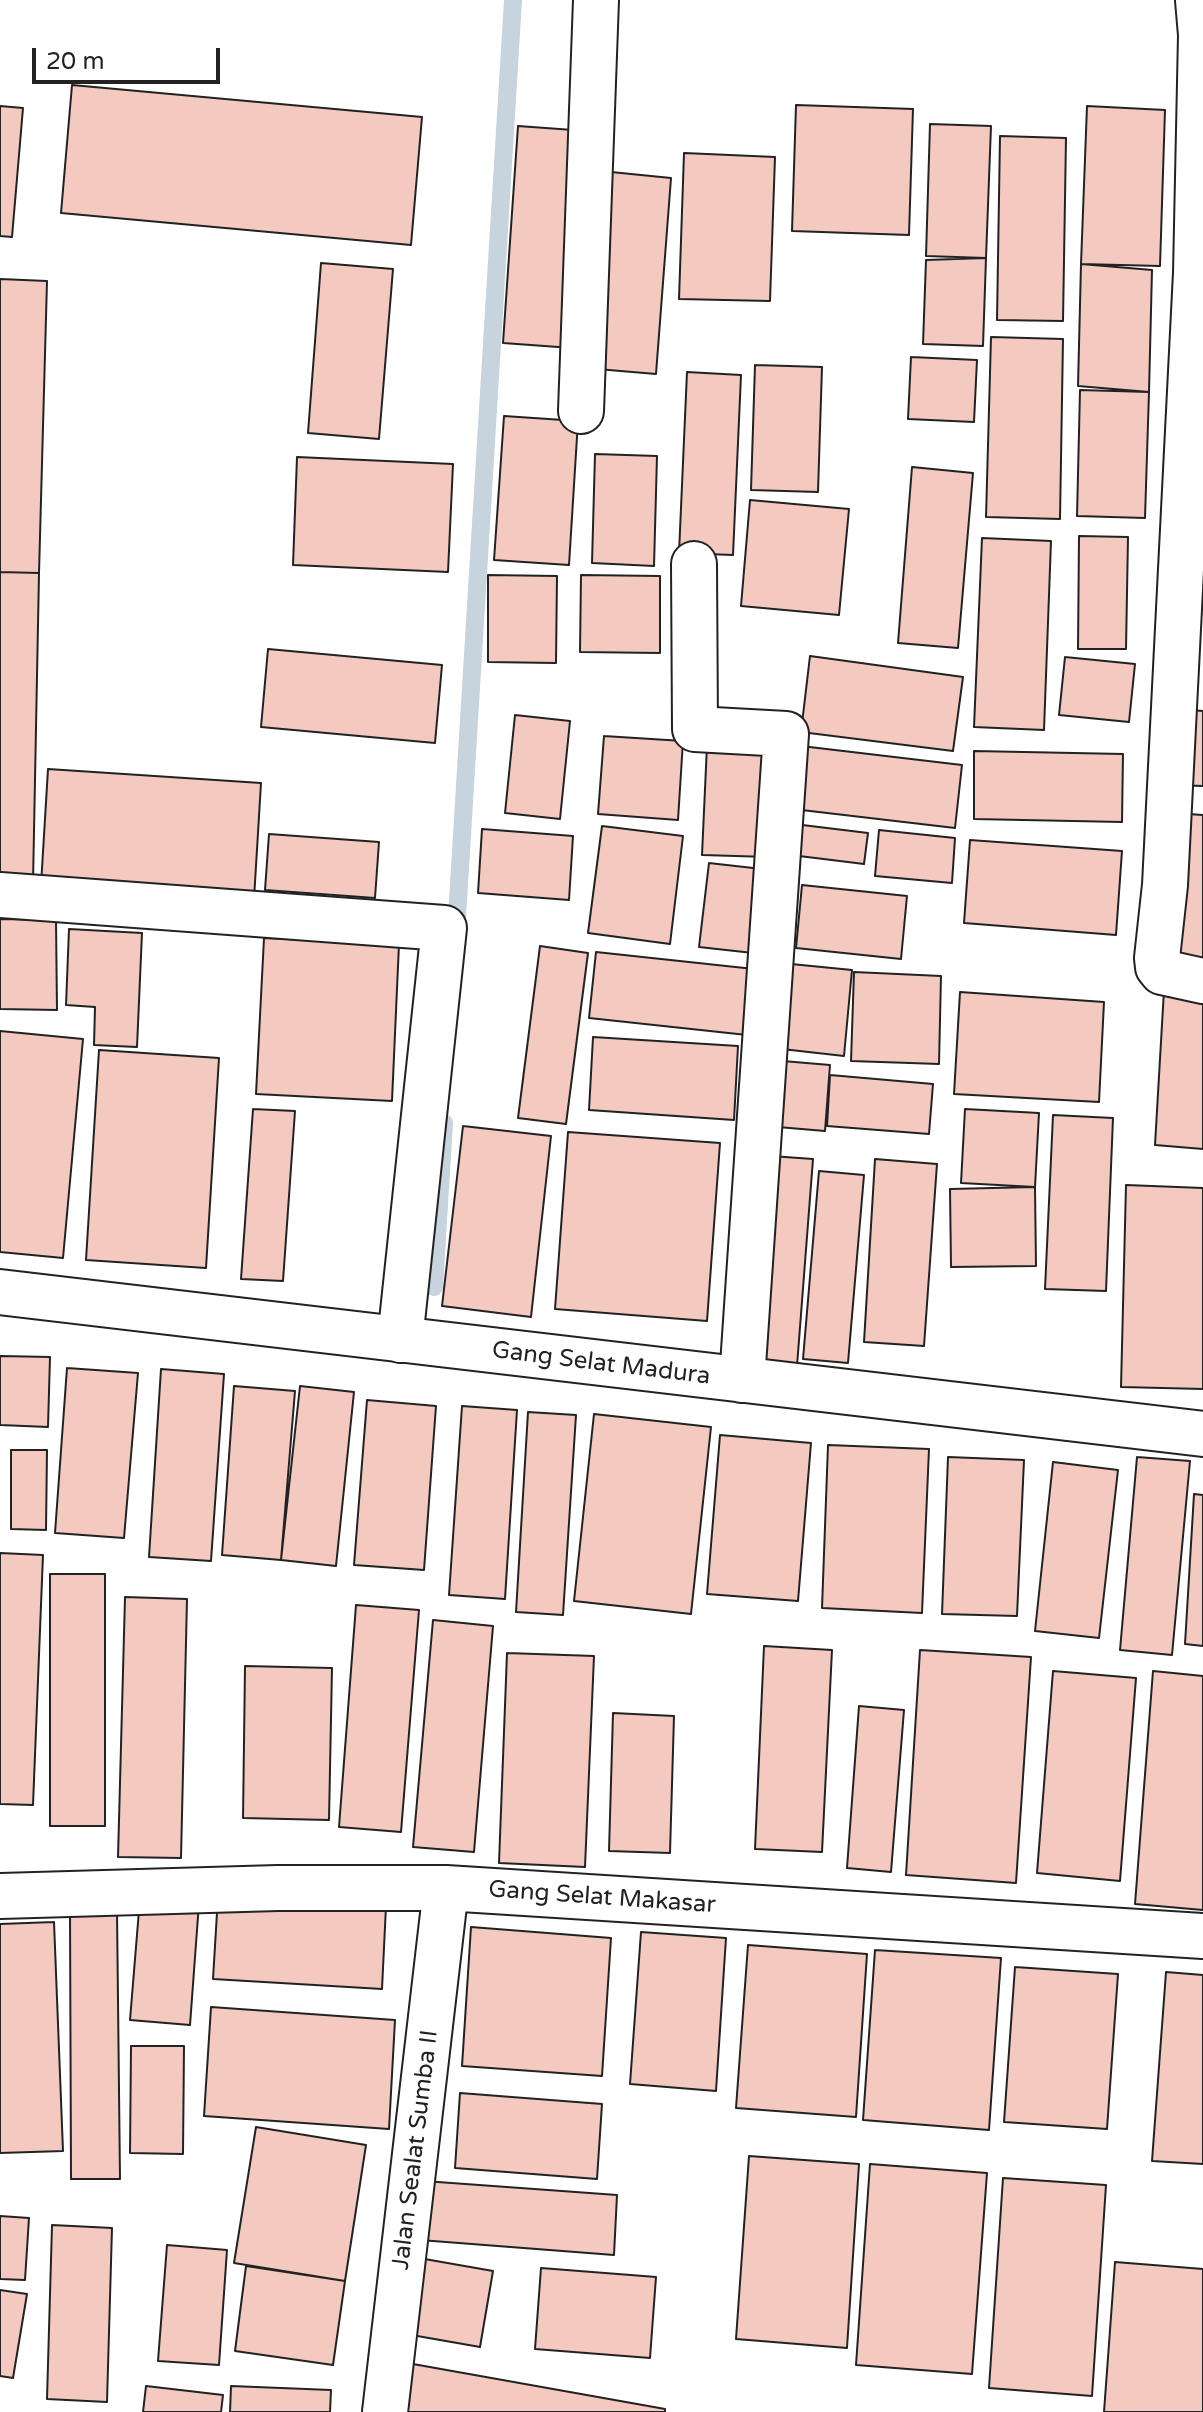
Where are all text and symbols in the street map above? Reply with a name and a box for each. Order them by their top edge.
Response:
scale bar [36,32,224,82]
text: 20 m [46,47,104,76]
street label: Gang Selat Madura [490,1336,712,1392]
street label: Gang Selat Makasar [487,1876,717,1920]
street label: Jalan Sealat Sumba II [387,2029,445,2271]

